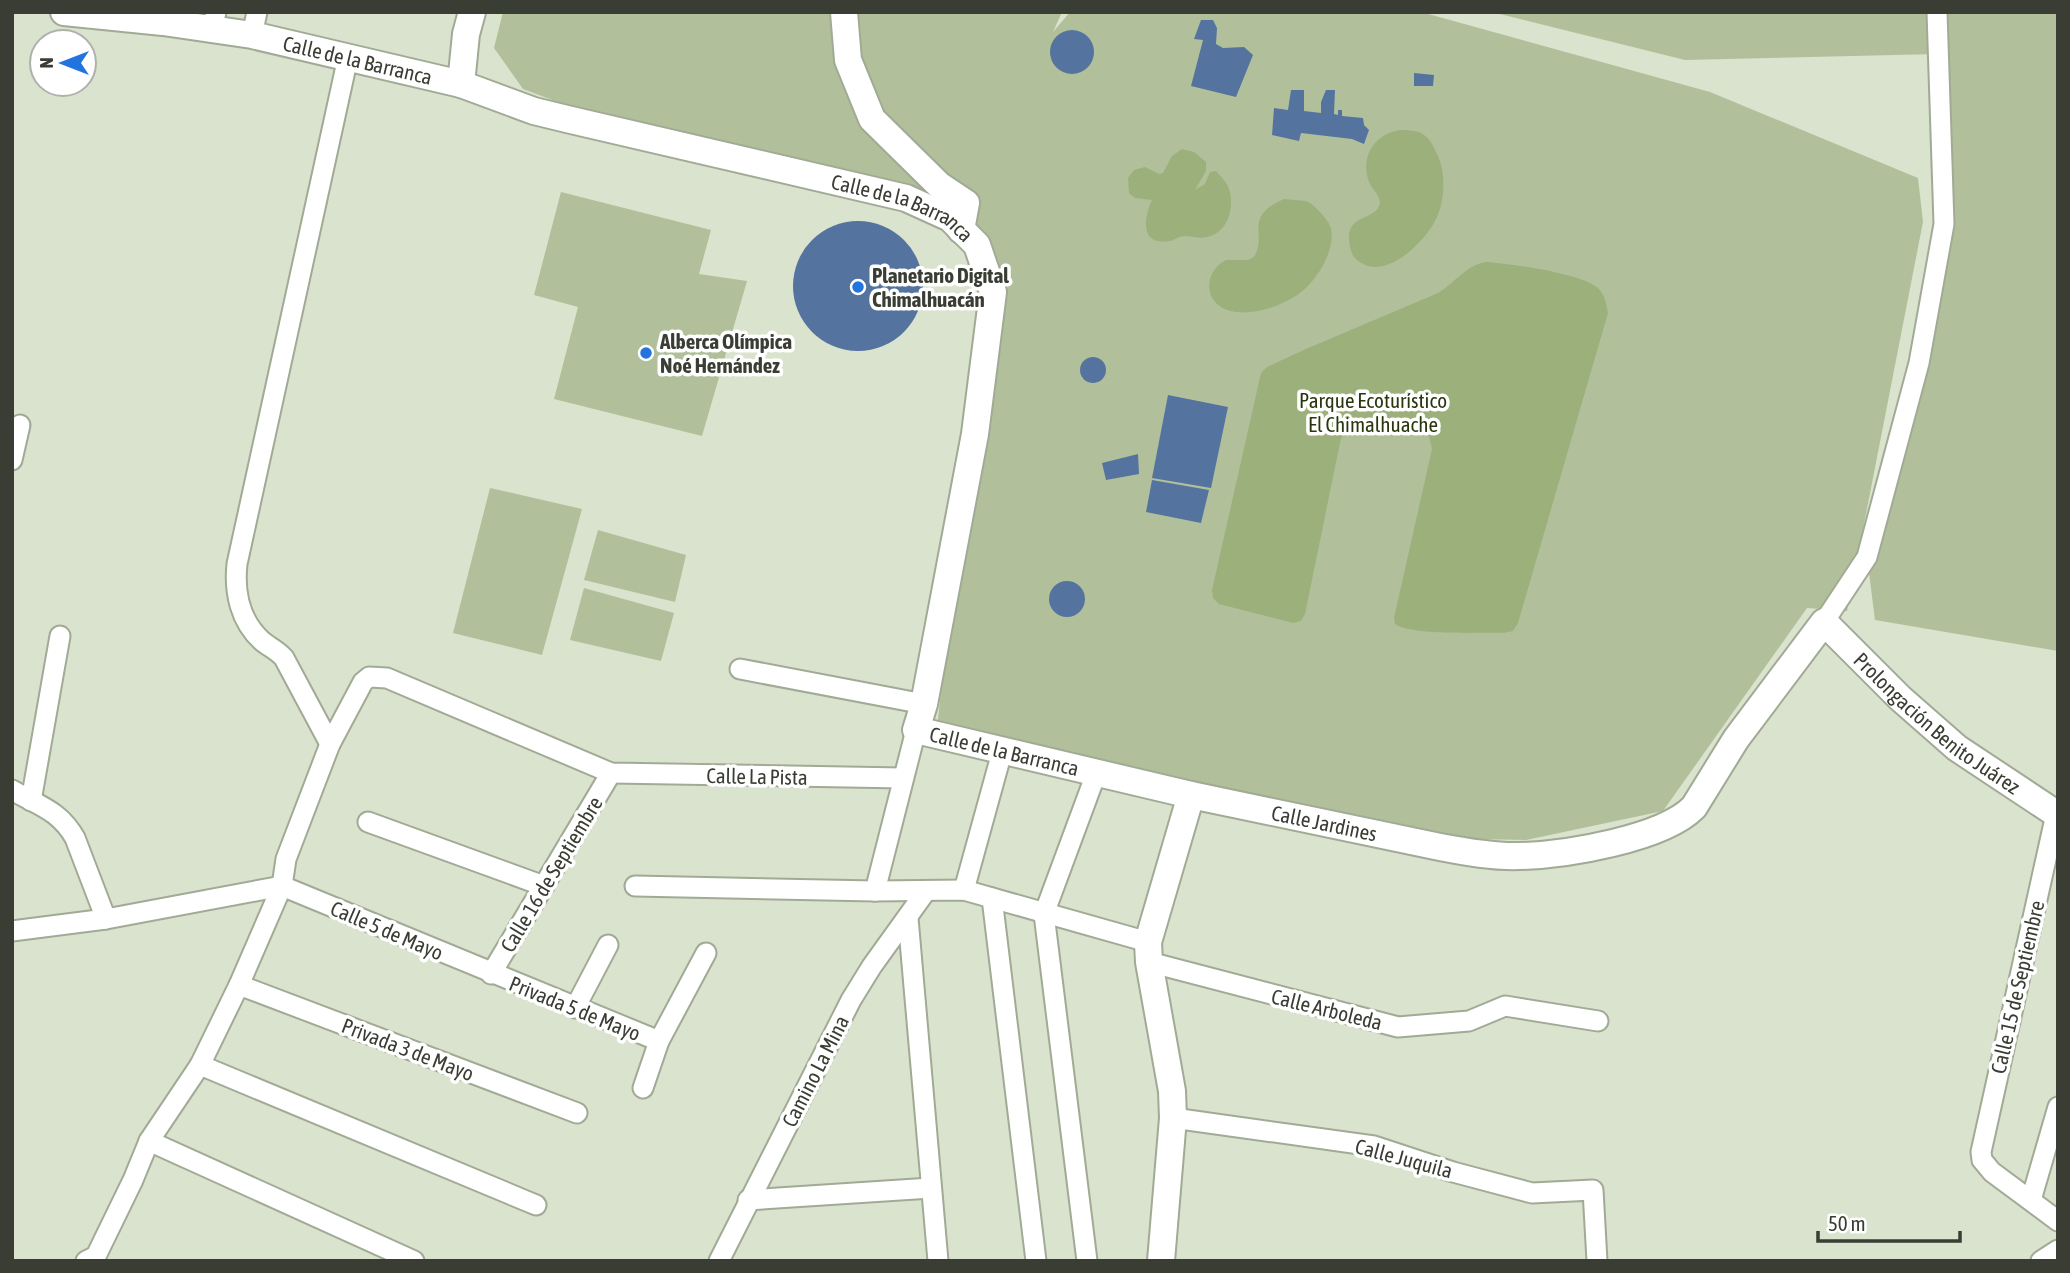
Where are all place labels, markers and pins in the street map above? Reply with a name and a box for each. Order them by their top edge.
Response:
place label: Planetario Digital Chimalhuacán [872,263,1009,311]
marker: Planetario Digital Chimalhuacán [850,279,866,295]
place label: Alberca Olímpica Noé Hernández [659,329,792,377]
marker: Alberca Olímpica Noé Hernández [638,345,654,361]

